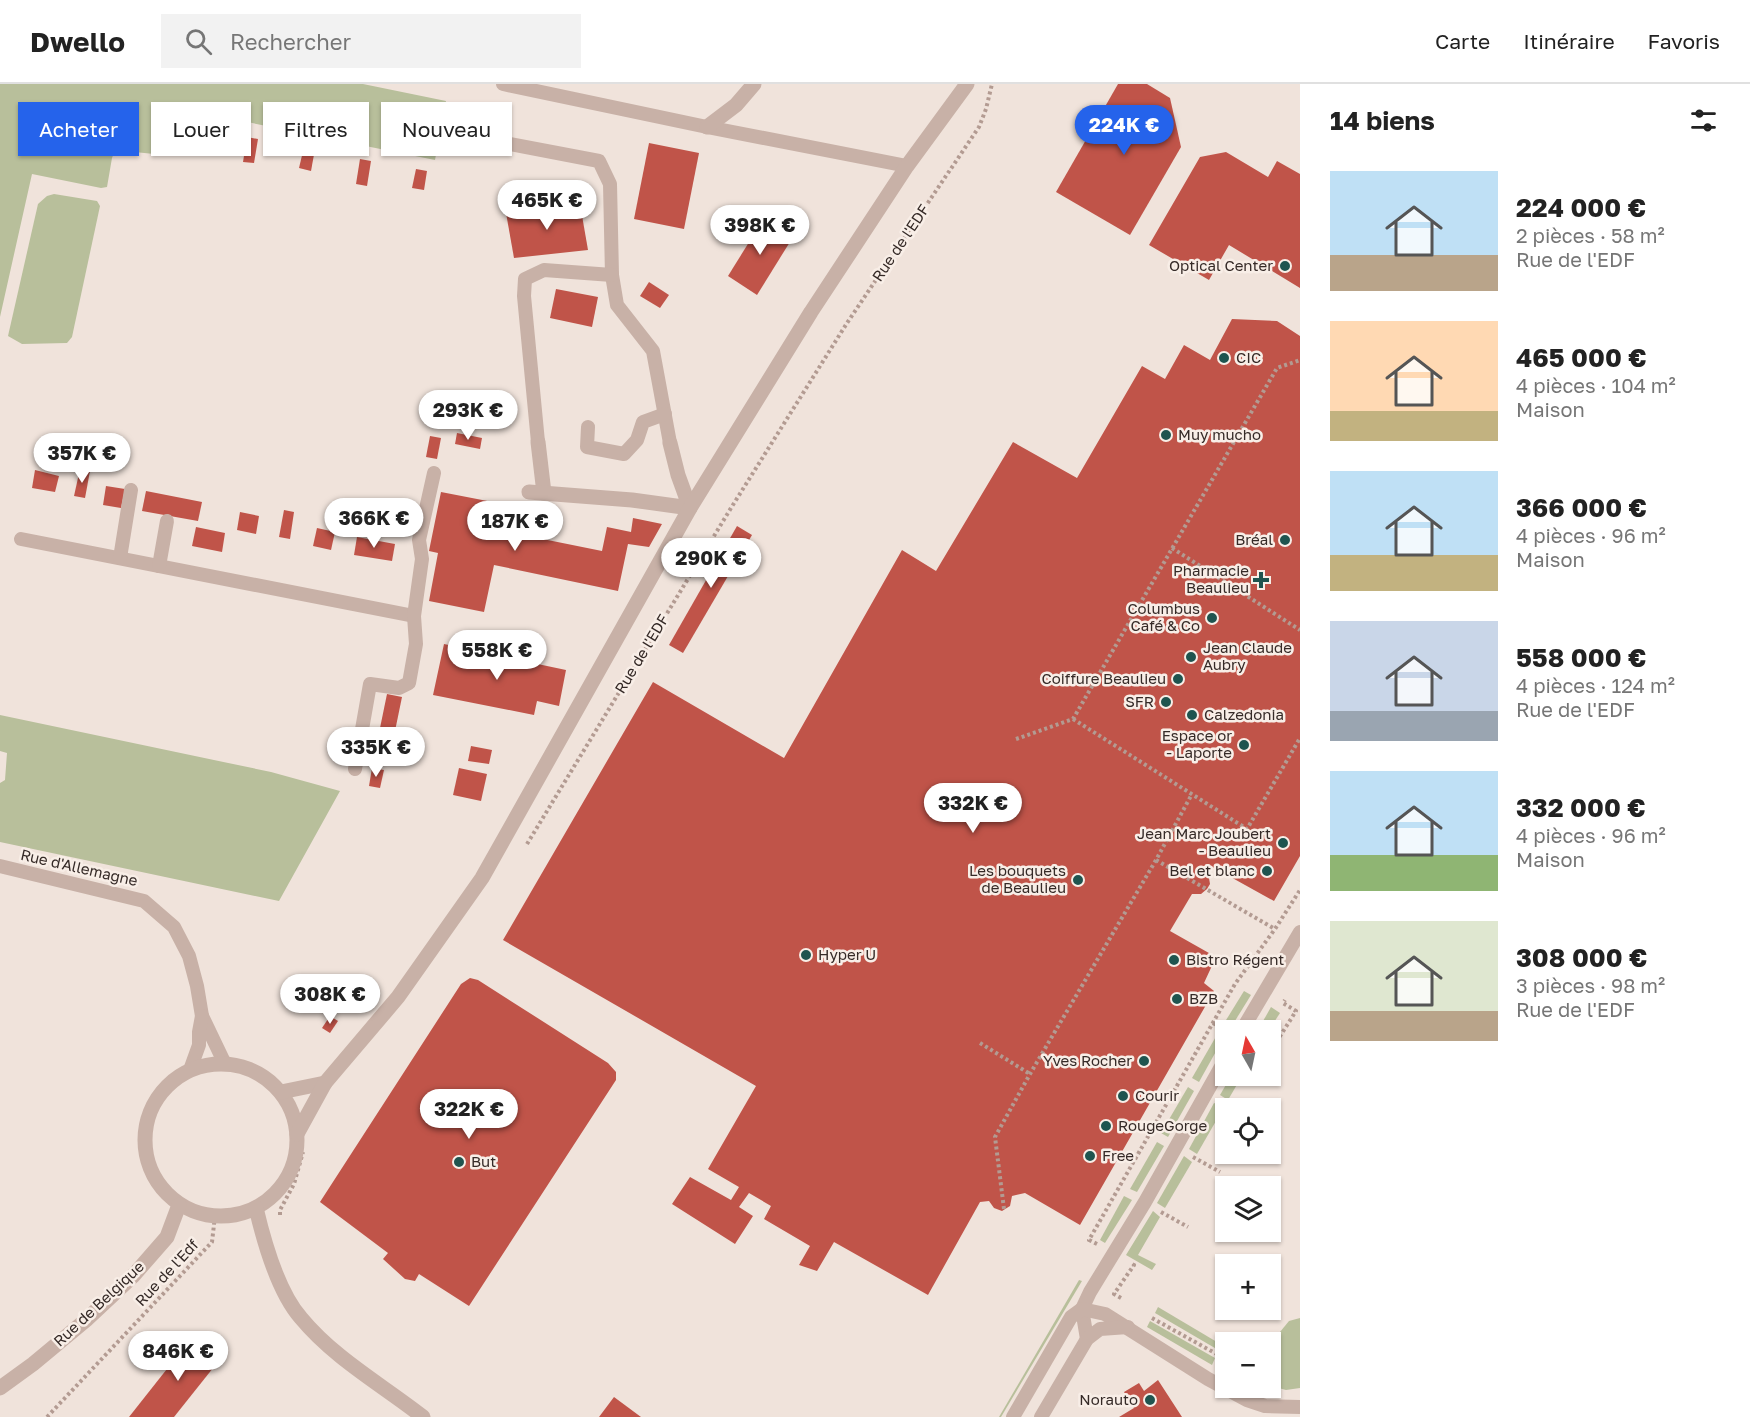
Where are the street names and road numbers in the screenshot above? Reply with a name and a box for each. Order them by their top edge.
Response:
street label: Rue de l'EDF [868,200,933,284]
street label: Rue de l'EDF [610,611,672,696]
street label: Rue d'Allemagne [19,845,140,889]
street label: Rue de l'Edf [131,1235,202,1309]
street label: Rue de Belgique [49,1257,147,1350]

